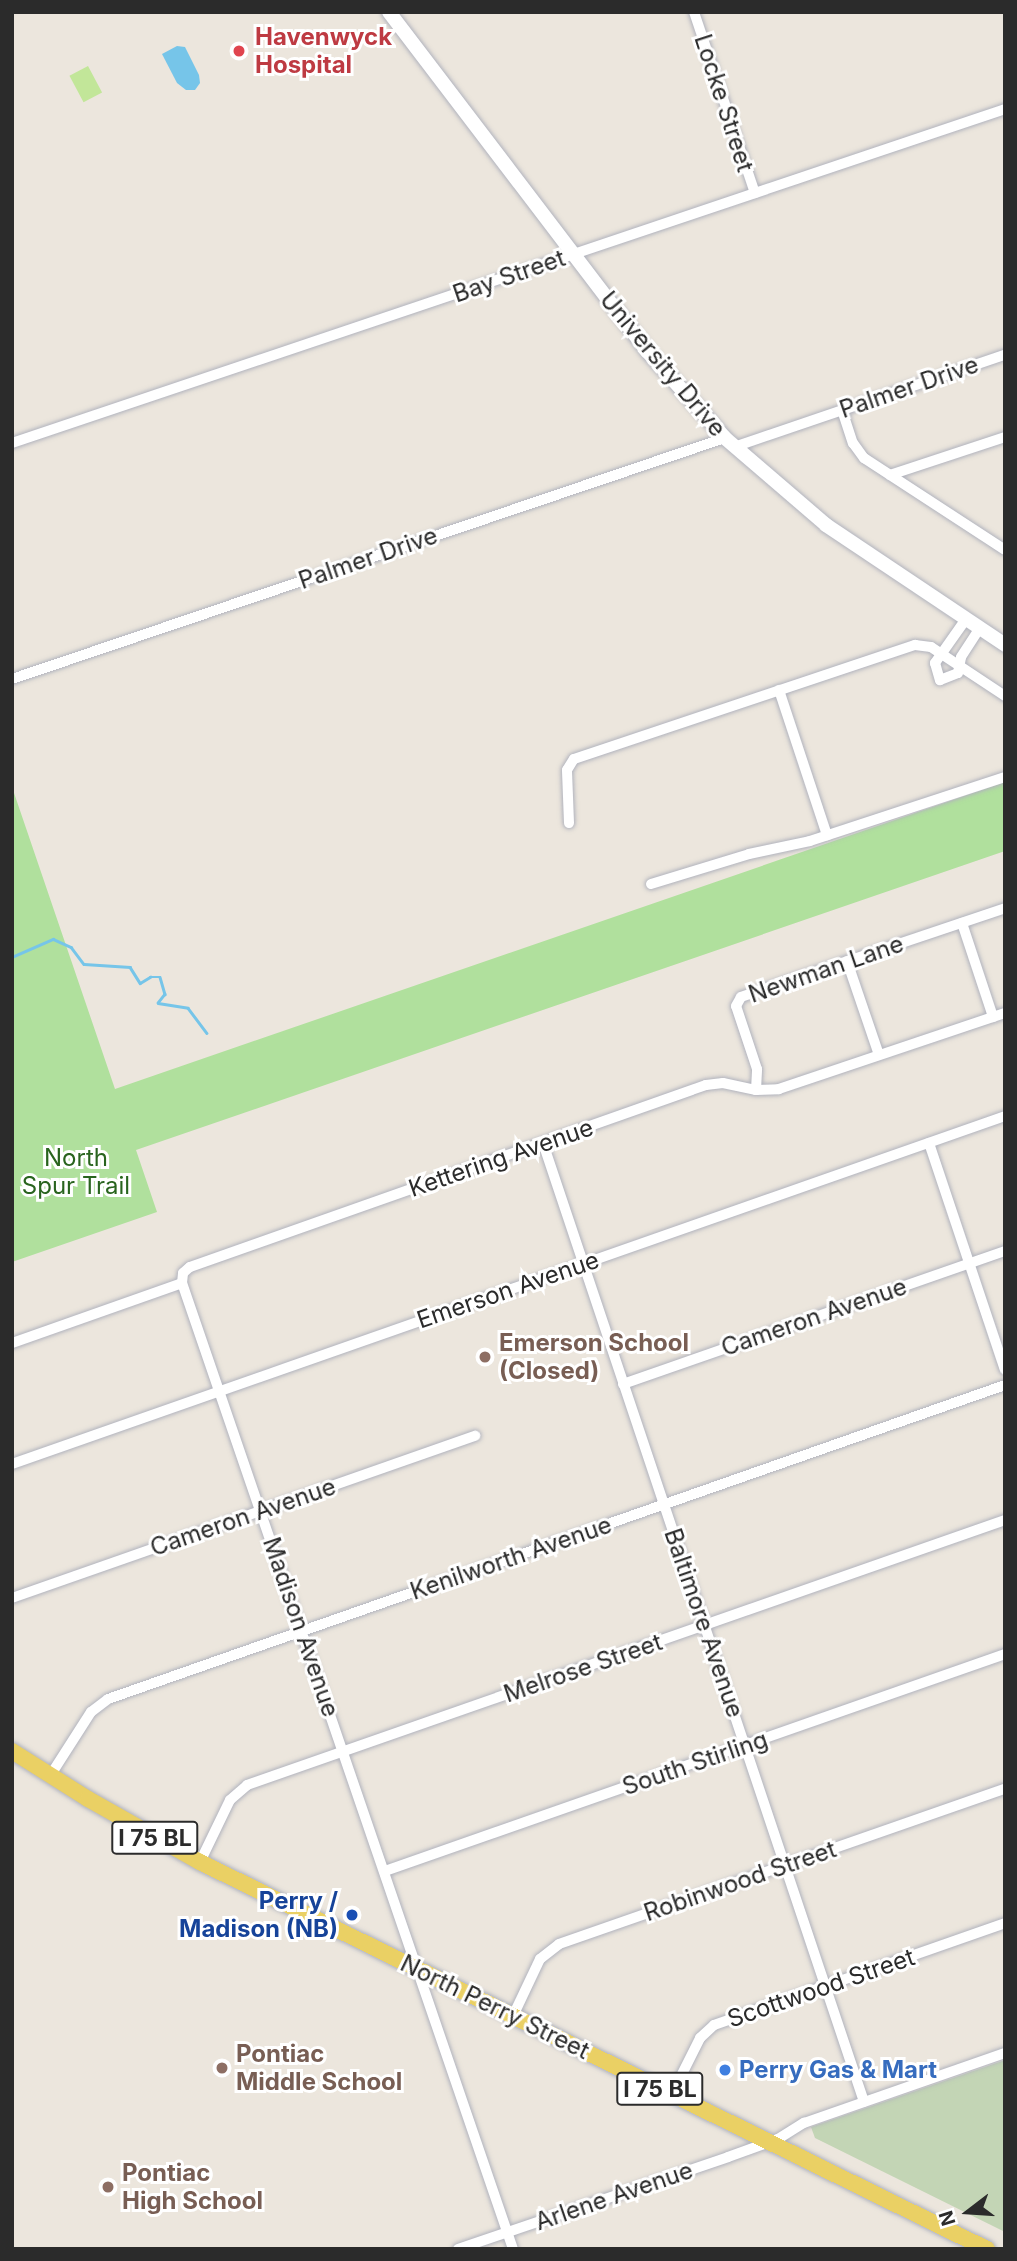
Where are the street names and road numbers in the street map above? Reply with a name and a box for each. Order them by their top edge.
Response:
street label: Locke Street [688,31,760,175]
street label: Bay Street [449,243,569,309]
street label: University Drive [594,286,732,442]
street label: Palmer Drive [836,350,982,424]
street label: Palmer Drive [295,521,441,595]
street label: Newman Lane [745,929,907,1009]
street label: Kettering Avenue [405,1113,597,1203]
street label: Emerson Avenue [413,1245,603,1335]
street label: Cameron Avenue [717,1272,911,1362]
street label: Cameron Avenue [146,1472,340,1562]
street label: Kenilworth Avenue [407,1510,615,1606]
street label: Baltimore Avenue [658,1525,750,1721]
street label: Madison Avenue [257,1533,345,1721]
street label: Melrose Street [500,1627,666,1709]
street label: South Stirling [619,1725,771,1801]
road number: I 75 BL [111,1818,199,1857]
street label: Robinwood Street [640,1835,840,1927]
street label: Scottwood Street [724,1942,918,2034]
street label: North Perry Street [396,1949,594,2065]
road number: I 75 BL [616,2070,704,2108]
street label: Arlene Avenue [531,2156,697,2236]

